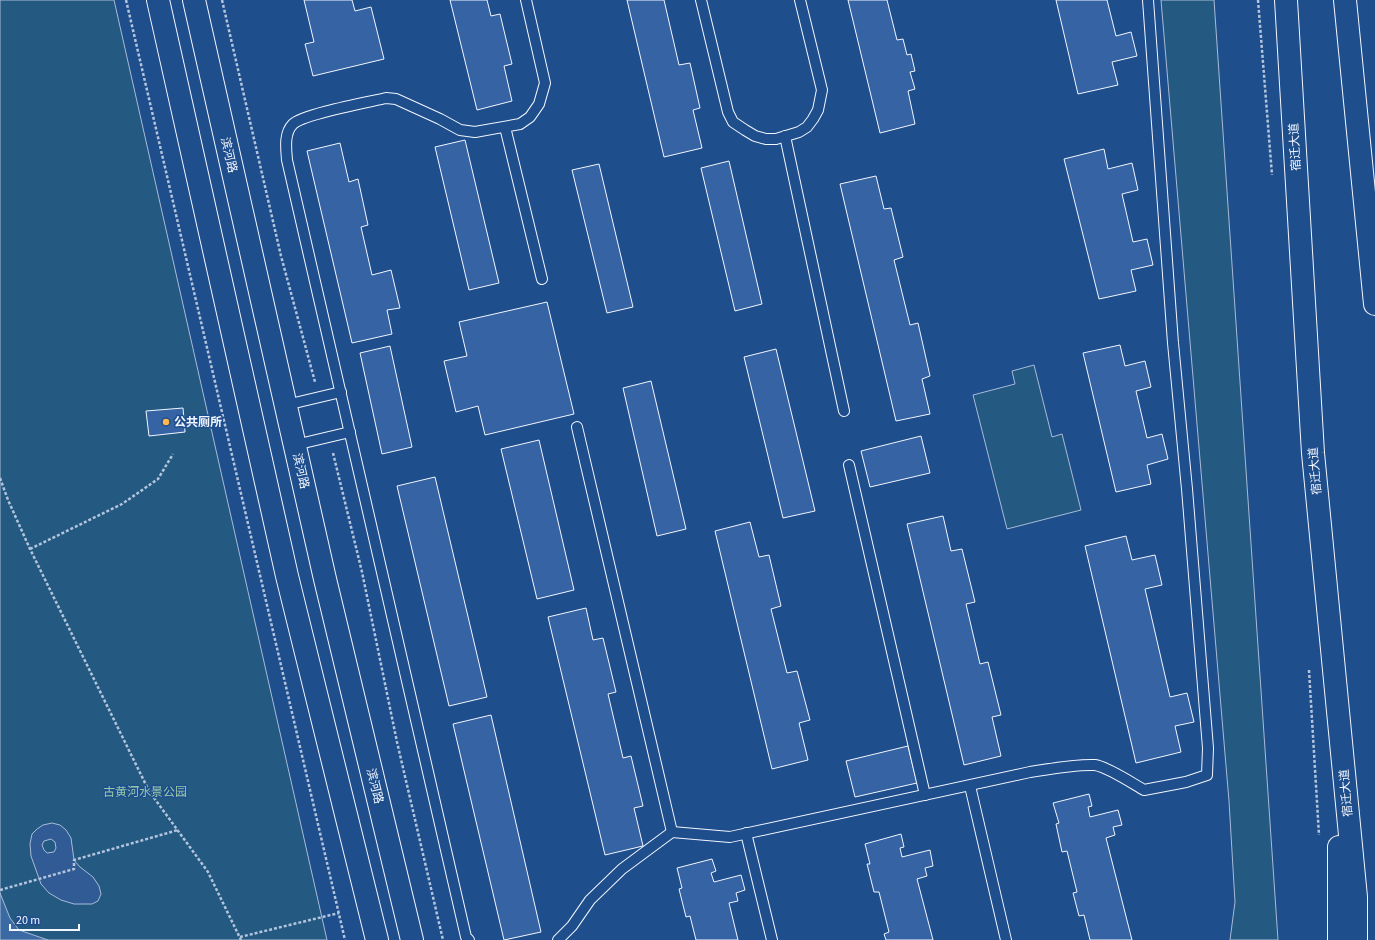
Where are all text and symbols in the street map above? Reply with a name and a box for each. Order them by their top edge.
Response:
street label: 宿迁大道 [1286,123,1305,171]
street label: 滨河路 [216,136,241,175]
place label: 公共厕所 [174,414,222,431]
marker: 公共厕所 [161,417,171,427]
street label: 宿迁大道 [1305,446,1326,496]
street label: 滨河路 [288,452,313,491]
street label: 滨河路 [362,767,387,806]
street label: 宿迁大道 [1336,768,1357,818]
park label: 古黄河水景公园 [103,784,187,801]
scale bar [10,906,79,932]
text: 20 m [16,912,40,929]

